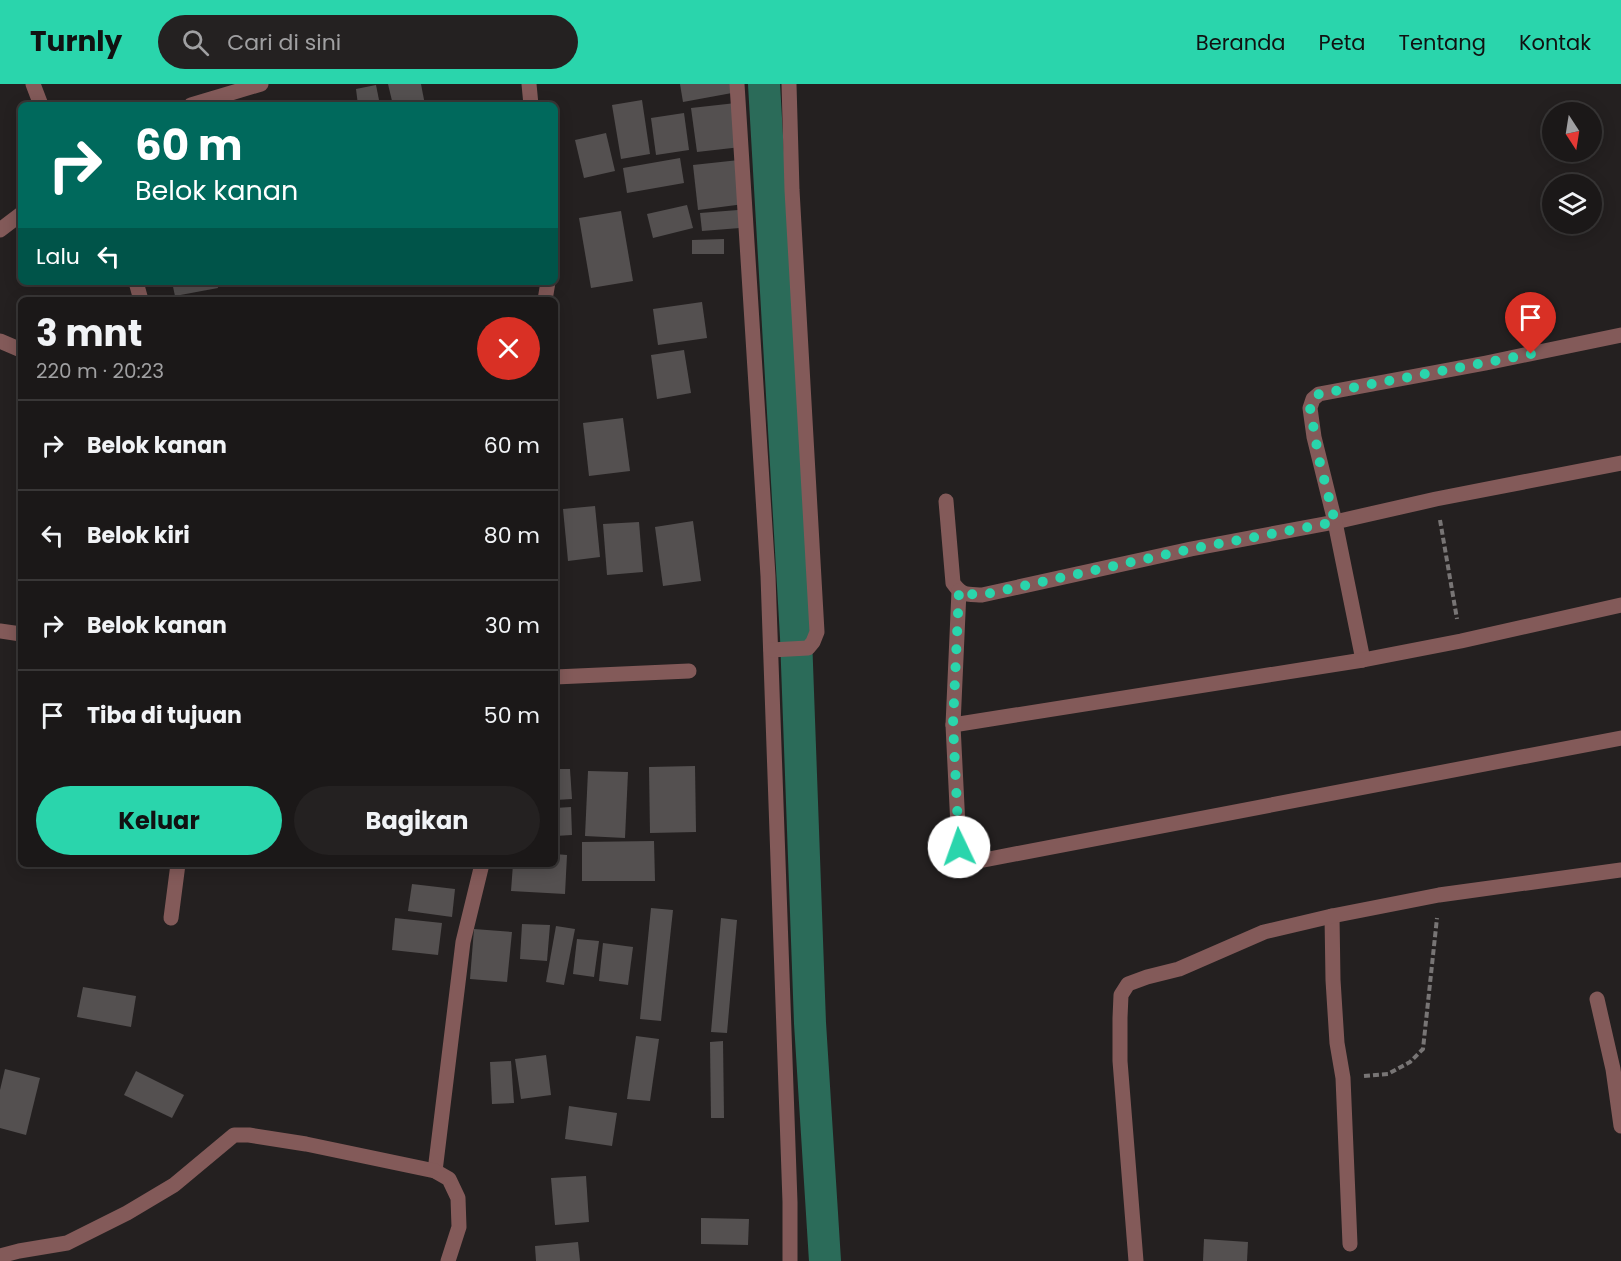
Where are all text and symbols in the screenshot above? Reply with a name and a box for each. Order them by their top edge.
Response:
search box [158,15,578,69]
text: Turnly [30,22,122,61]
icon: search [179,26,212,59]
text: Cari di sini [227,27,341,58]
text: Beranda [1196,28,1286,57]
text: Peta [1319,28,1366,57]
text: Tentang [1399,28,1486,57]
text: Kontak [1519,28,1591,57]
north arrow [1542,102,1602,162]
map controls [1542,102,1602,234]
text: 60 m [135,116,243,175]
icon: right [36,126,114,204]
text: Belok kanan [135,172,298,209]
button: layers [1542,174,1602,234]
icon: left [92,240,125,273]
text: Lalu [36,241,80,272]
pin [1505,292,1556,354]
icon: arrive [1514,301,1547,334]
text: 3 mnt [36,308,142,359]
button: close [477,317,540,380]
text: 220 m · 20:23 [36,357,164,385]
icon: right [36,429,69,462]
text: Belok kanan [87,430,227,461]
text: 60 m [484,430,540,461]
icon: left [36,519,69,552]
text: Belok kiri [87,520,190,551]
text: 80 m [484,520,540,551]
icon: right [36,609,69,642]
text: Belok kanan [87,610,227,641]
text: 30 m [485,610,540,641]
icon: arrive [36,699,69,732]
text: Tiba di tujuan [87,700,242,731]
text: 50 m [484,700,540,731]
button: Keluar [36,786,282,855]
button: Bagikan [294,786,540,855]
position arrow [927,815,991,879]

